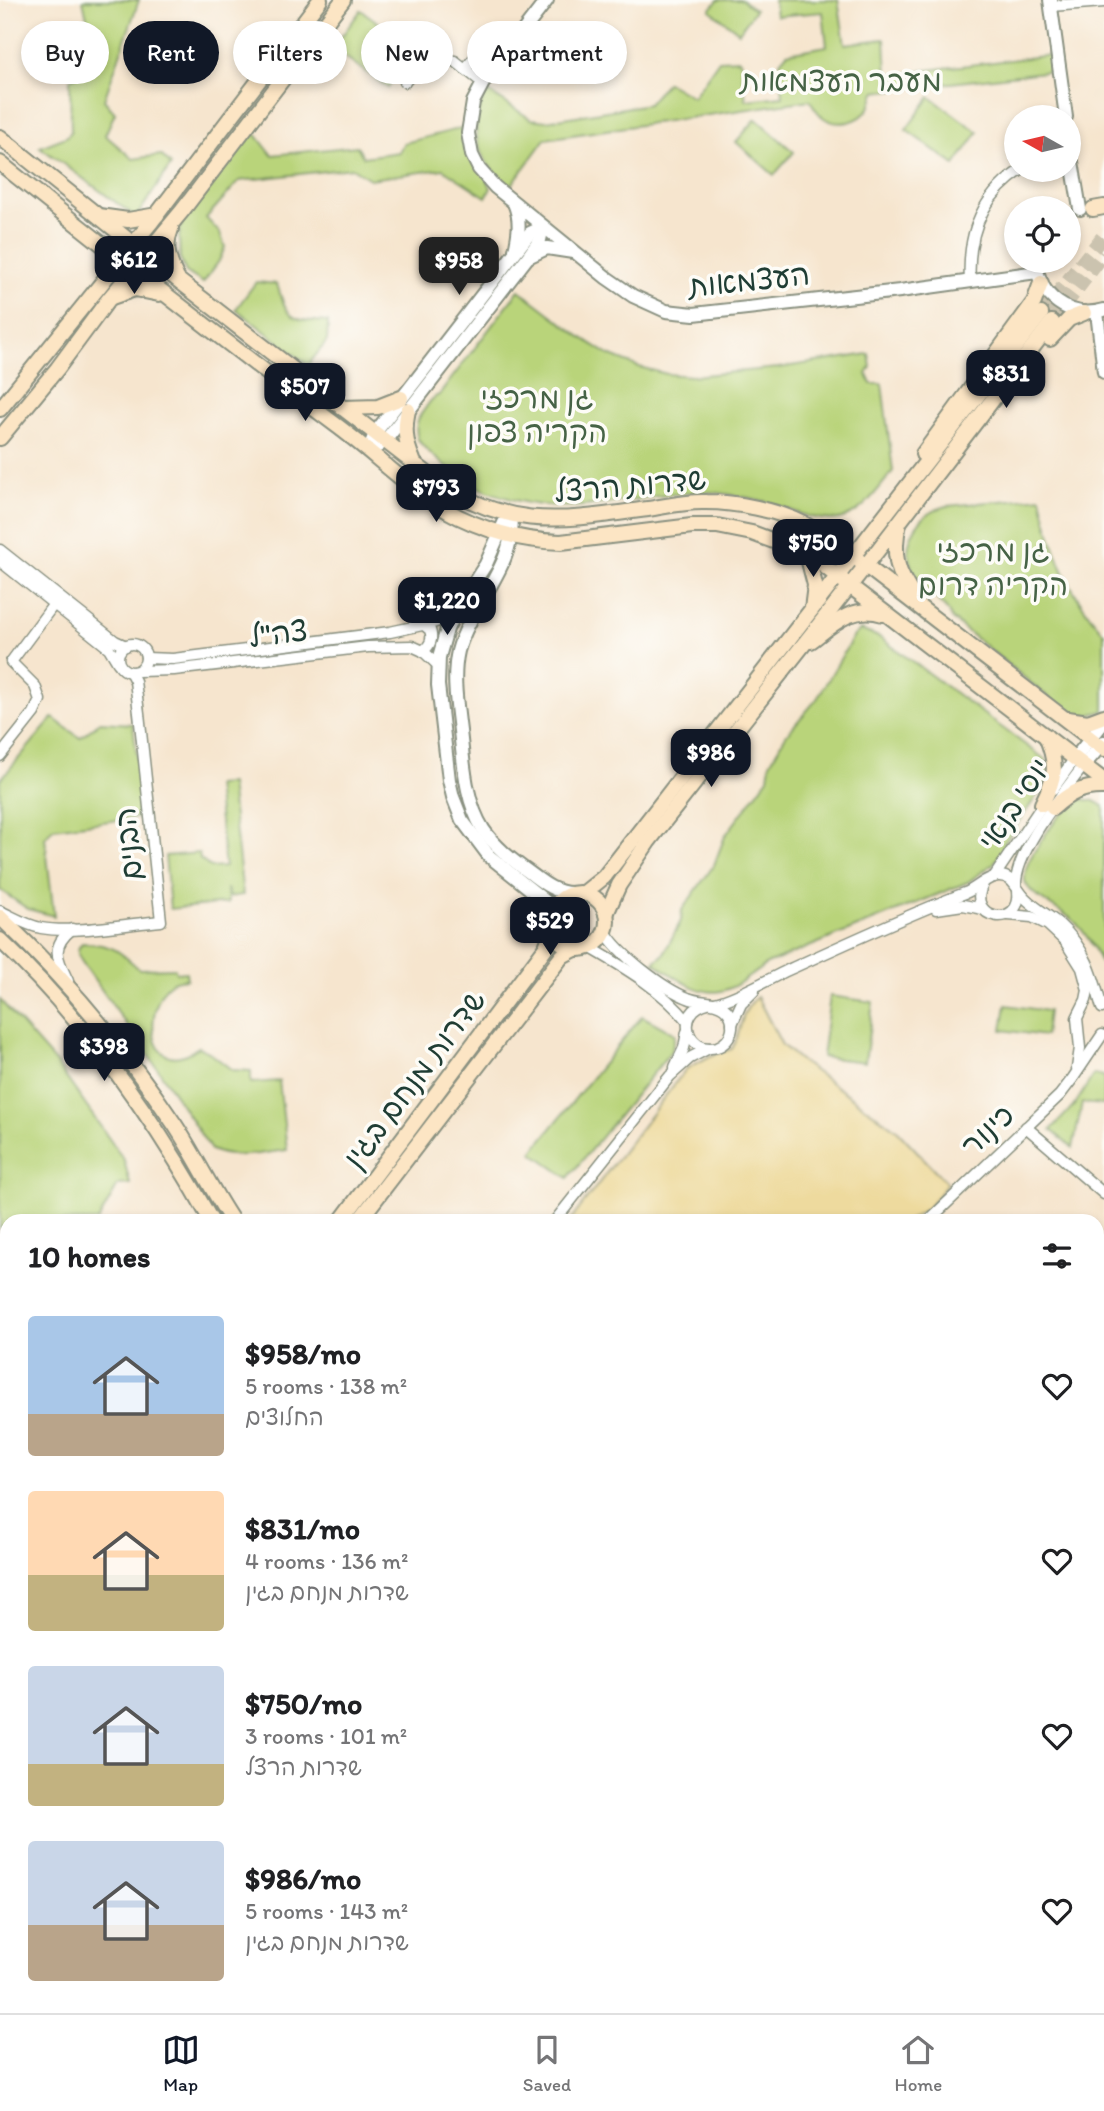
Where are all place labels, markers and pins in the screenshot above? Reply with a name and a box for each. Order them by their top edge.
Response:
pin: $612 [93,236,175,296]
pin: $958 [418,238,500,297]
pin: $831 [965,350,1047,410]
pin: $507 [264,364,346,423]
pin: $793 [395,464,477,524]
pin: $750 [772,520,854,579]
pin: $1,220 [390,578,504,637]
pin: $986 [670,730,752,789]
pin: $529 [509,898,591,957]
pin: $398 [63,1024,145,1083]

